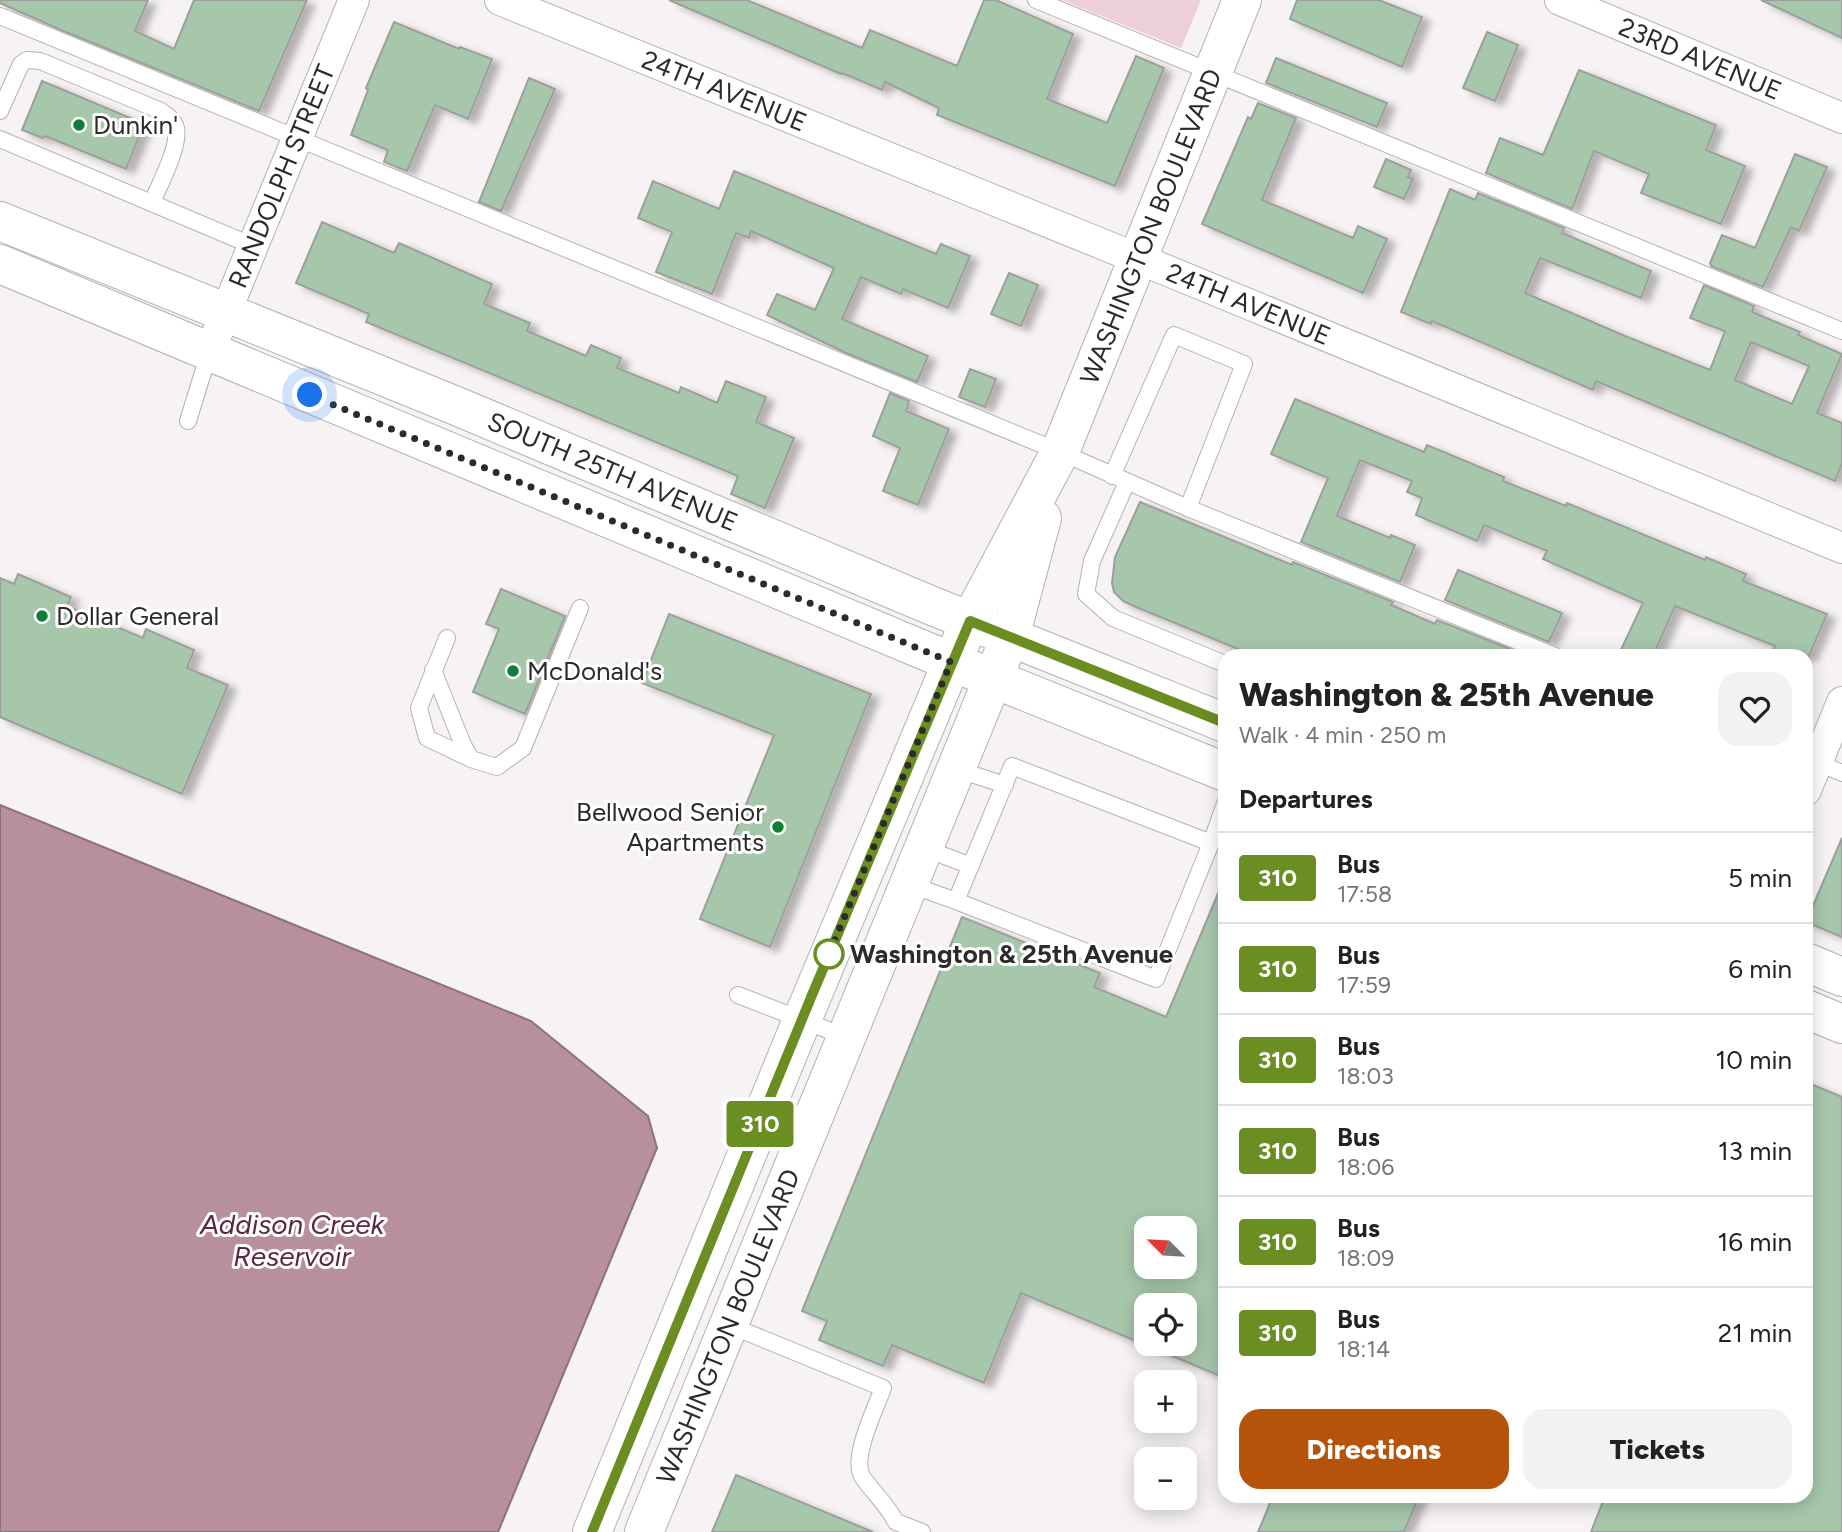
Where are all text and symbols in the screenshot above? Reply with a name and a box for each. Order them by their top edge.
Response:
street label: 23RD AVENUE [1614,10,1786,107]
street label: 24TH AVENUE [637,43,811,139]
street label: RANDOLPH STREET [221,59,342,293]
street label: WASHINGTON BOULEVARD [1073,64,1229,389]
place label: Dunkin' [93,109,178,141]
marker: Dunkin' [71,117,87,133]
street label: 24TH AVENUE [1162,256,1336,352]
your location [292,377,327,412]
street label: SOUTH 25TH AVENUE [483,405,743,538]
place label: Dollar General [56,600,219,632]
marker: Dollar General [34,608,50,624]
place label: McDonald's [527,655,662,687]
marker: McDonald's [505,663,521,679]
button: heart [1718,672,1792,746]
text: Washington & 25th Avenue [1239,675,1654,714]
text: Walk · 4 min · 250 m [1239,721,1446,749]
text: Departures [1239,783,1373,815]
place label: Bellwood Senior Apartments [576,796,764,858]
marker: Bellwood Senior Apartments [770,819,786,835]
text: Bus [1337,848,1380,880]
text: 5 min [1728,862,1792,894]
text: 310 [1258,863,1297,892]
text: 17:58 [1337,880,1392,908]
place label: Washington & 25th Avenue [850,938,1173,970]
marker: Washington & 25th Avenue [814,939,844,969]
text: Bus [1337,939,1380,971]
text: 6 min [1728,953,1792,985]
text: 310 [1258,954,1297,983]
text: 17:59 [1337,971,1391,999]
text: Bus [1337,1030,1380,1062]
text: 10 min [1716,1044,1792,1076]
text: 310 [1258,1045,1297,1074]
text: 18:03 [1337,1062,1394,1090]
line badge: 310 [720,1101,800,1147]
text: 310 [740,1109,780,1138]
text: Bus [1337,1121,1380,1153]
text: 13 min [1718,1135,1792,1167]
text: 310 [1258,1136,1297,1165]
text: 18:06 [1337,1153,1394,1181]
street label: WASHINGTON BOULEVARD [649,1164,807,1489]
water label: Addison Creek Reservoir [199,1207,386,1273]
text: Bus [1337,1212,1380,1244]
north arrow [1134,1216,1197,1279]
map controls [1134,1216,1197,1510]
text: 16 min [1717,1226,1792,1258]
text: 310 [1258,1227,1297,1256]
text: 18:09 [1337,1244,1394,1272]
button: locate [1134,1293,1197,1356]
text: Bus [1337,1303,1380,1335]
text: 21 min [1718,1317,1792,1349]
text: 310 [1258,1318,1297,1347]
text: 18:14 [1337,1335,1390,1363]
button: + [1134,1370,1197,1433]
button: Directions [1239,1409,1509,1489]
button: Tickets [1523,1409,1792,1489]
button: − [1134,1447,1197,1510]

